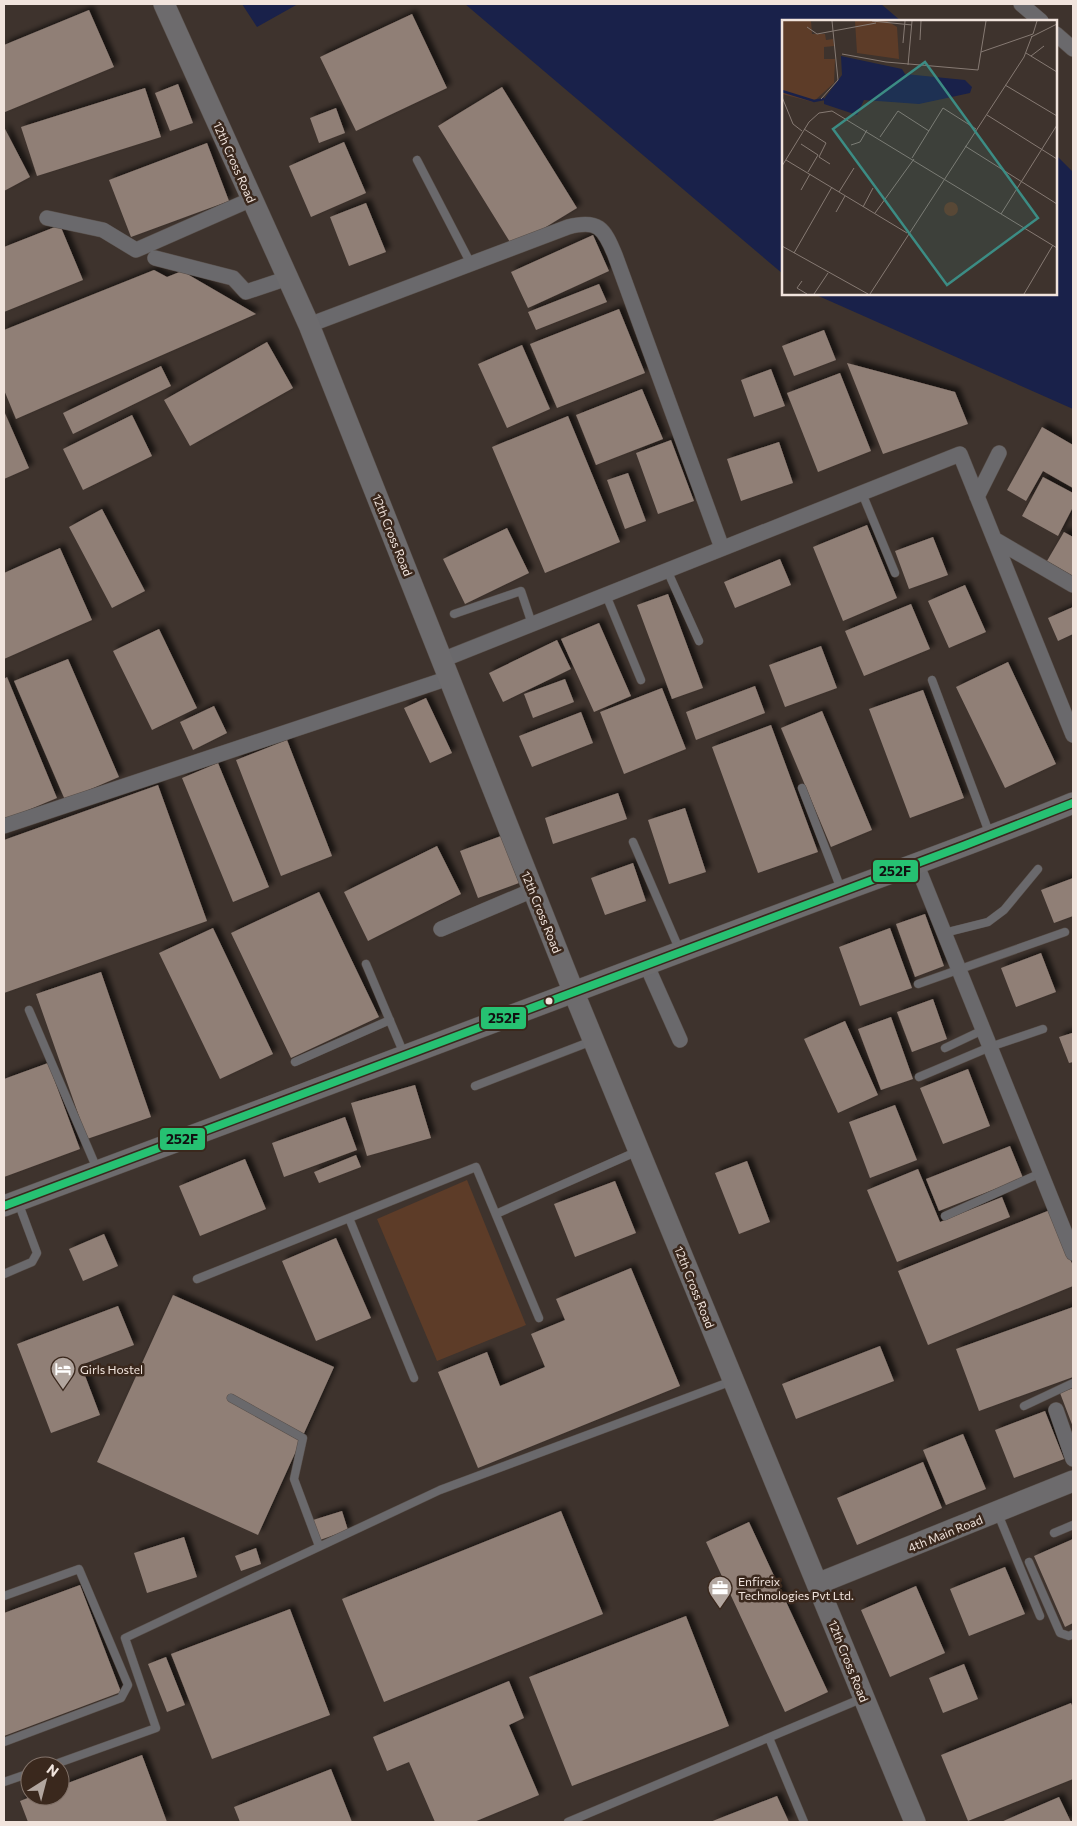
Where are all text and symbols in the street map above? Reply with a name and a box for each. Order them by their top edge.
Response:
inset map [782,20,1057,295]
street label: 12th Cross Road [211,119,259,205]
street label: 12th Cross Road [370,492,416,578]
line badge: 252F [872,859,919,883]
text: 252F [879,862,911,879]
street label: 12th Cross Road [519,869,565,955]
unlabelled marker [544,996,554,1006]
line badge: 252F [480,1006,527,1030]
text: 252F [488,1009,520,1026]
line badge: 252F [159,1127,206,1151]
text: 252F [166,1130,198,1147]
street label: 12th Cross Road [672,1244,718,1330]
hotel icon: Girls Hostel [50,1356,76,1390]
place label: Girls Hostel [80,1362,143,1376]
street label: 4th Main Road [906,1512,984,1554]
place label: Enfireix Technologies Pvt Ltd. [738,1574,854,1602]
office icon: Enfireix Technologies Pvt Ltd. [707,1575,733,1609]
street label: 12th Cross Road [826,1618,872,1704]
north arrow [20,1756,70,1806]
text: N [44,1760,62,1780]

